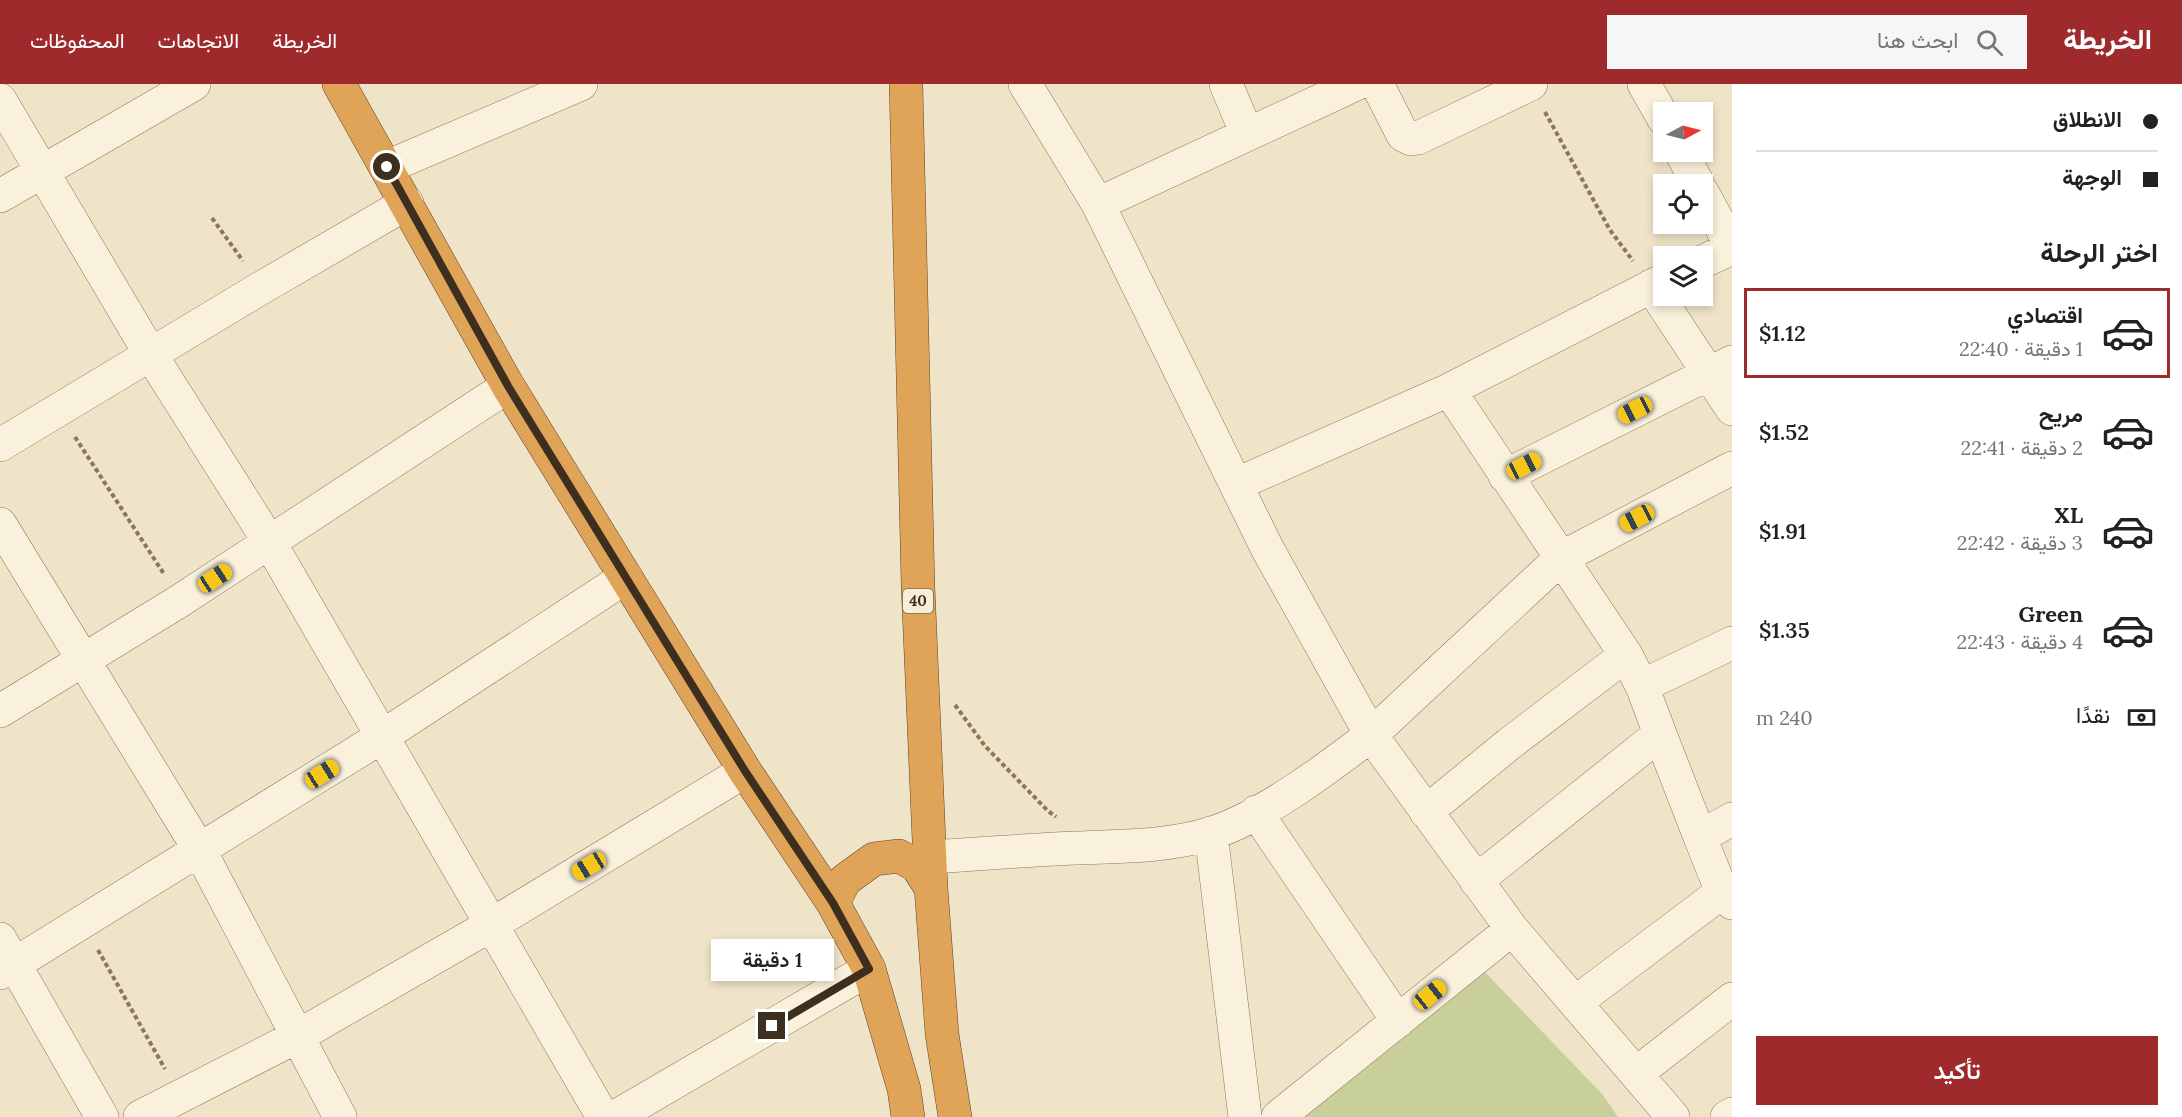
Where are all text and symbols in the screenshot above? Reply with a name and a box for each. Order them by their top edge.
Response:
search box [1607,15,2027,69]
text: الخريطة [2063,21,2152,57]
text: ابحث هنا [1877,26,1958,54]
icon: search [1973,26,2006,59]
text: المحفوظات [30,27,125,54]
text: الاتجاهات [158,27,239,54]
text: الخريطة [272,27,337,54]
north arrow [1653,102,1713,162]
map controls [1653,102,1713,306]
text: الانطلاق [2053,105,2122,133]
route start [373,153,400,180]
text: الوجهة [2062,163,2122,191]
button: locate [1653,174,1713,234]
text: اختر الرحلة [2040,235,2158,269]
button: layers [1653,246,1713,306]
text: اقتصادي [2007,301,2083,329]
icon: car [2101,306,2155,360]
text: $1.12 [1759,319,1806,347]
text: 1 دقيقة · 22:40 [1959,336,2083,361]
car [1615,394,1655,426]
text: مريح [2039,400,2083,428]
icon: car [2101,405,2155,459]
text: $1.52 [1759,418,1809,446]
text: 2 دقيقة · 22:41 [1961,435,2083,460]
car [1504,450,1544,482]
text: XL [2054,501,2083,529]
car [1617,502,1657,534]
icon: car [2101,504,2155,558]
text: $1.91 [1759,517,1807,545]
text: 3 دقيقة · 22:42 [1957,530,2083,555]
car [195,561,235,595]
road number: 40 [903,589,933,613]
text: Green [2018,600,2083,628]
icon: car [2101,603,2155,657]
text: $1.35 [1759,616,1810,644]
text: 4 دقيقة · 22:43 [1957,629,2083,654]
text: نقدًا [2076,701,2110,729]
icon: cash [2125,701,2158,734]
text: 240 m [1756,705,1813,730]
car [302,757,342,791]
car [569,849,609,883]
callout: 1 دقيقة [710,939,834,981]
text: 1 دقيقة [742,947,803,972]
car [1410,977,1450,1013]
route end [758,1012,785,1039]
button: تأكيد [1756,1036,2158,1105]

